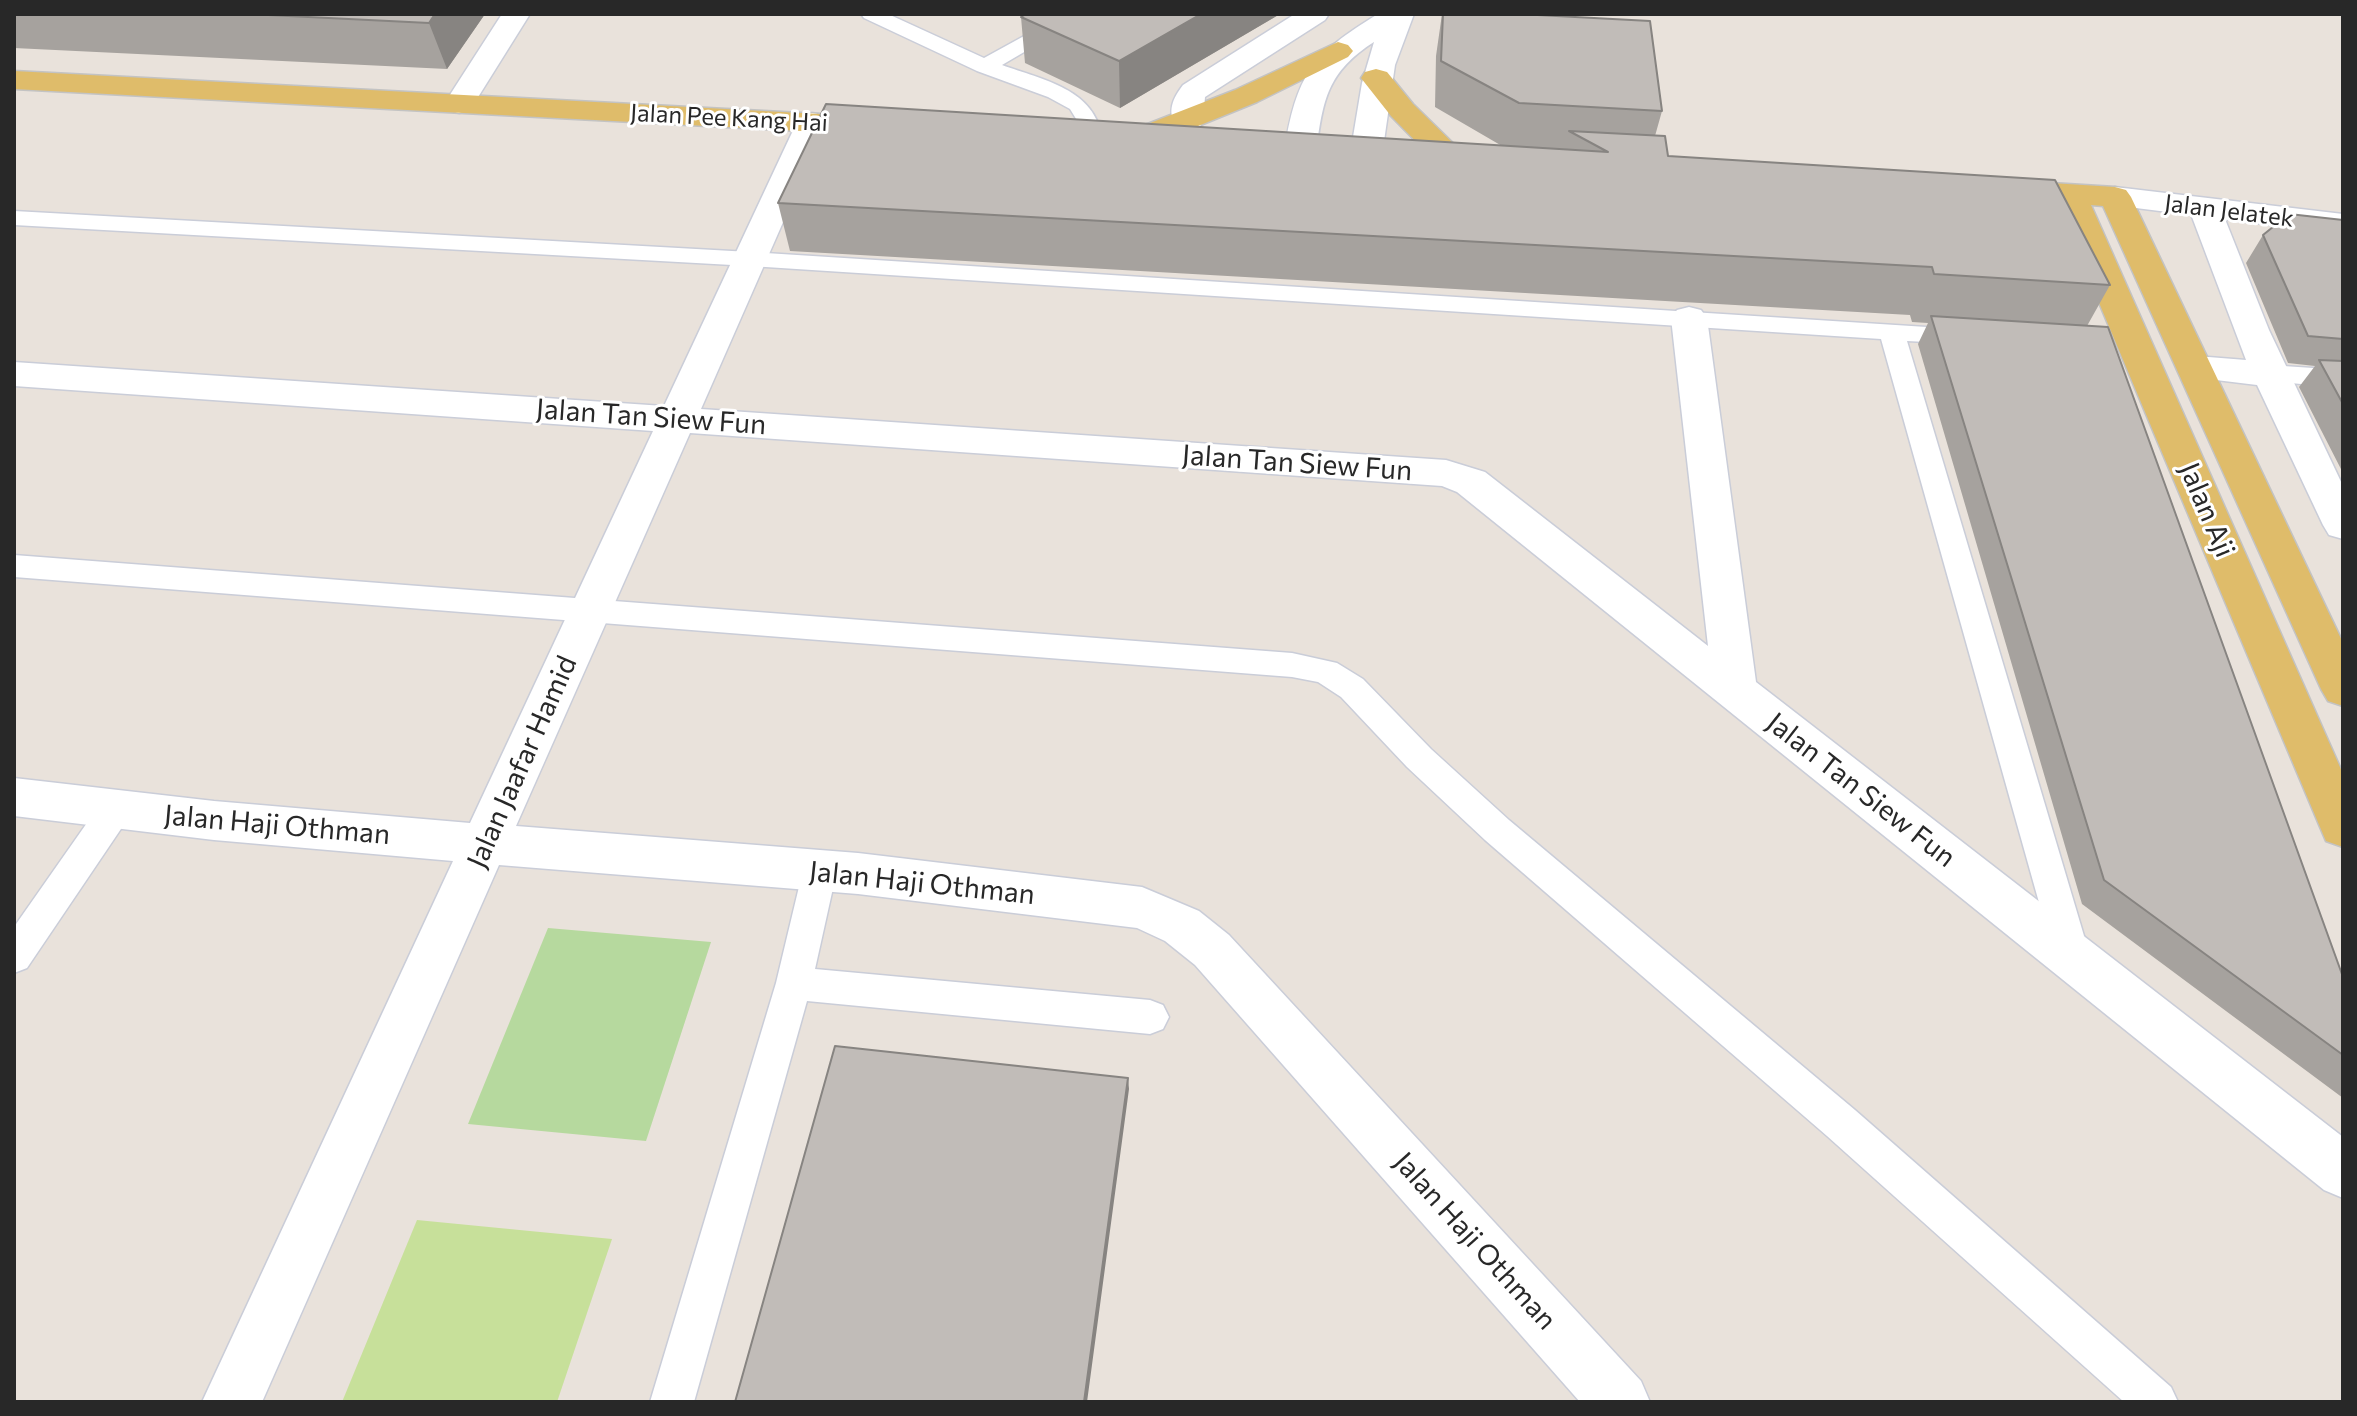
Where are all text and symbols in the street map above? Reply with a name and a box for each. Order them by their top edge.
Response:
street label: Jalan Pee Kang Hai [629,98,829,138]
street label: Jalan Jelatek [2163,189,2295,233]
street label: Jalan Tan Siew Fun [535,392,767,442]
street label: Jalan Tan Siew Fun [1181,438,1413,488]
street label: Jalan Aji [2172,458,2242,562]
street label: Jalan Jaafar Hamid [460,651,584,873]
street label: Jalan Tan Siew Fun [1760,706,1962,874]
street label: Jalan Haji Othman [163,798,391,852]
street label: Jalan Haji Othman [807,854,1037,912]
street label: Jalan Haji Othman [1387,1145,1563,1337]

